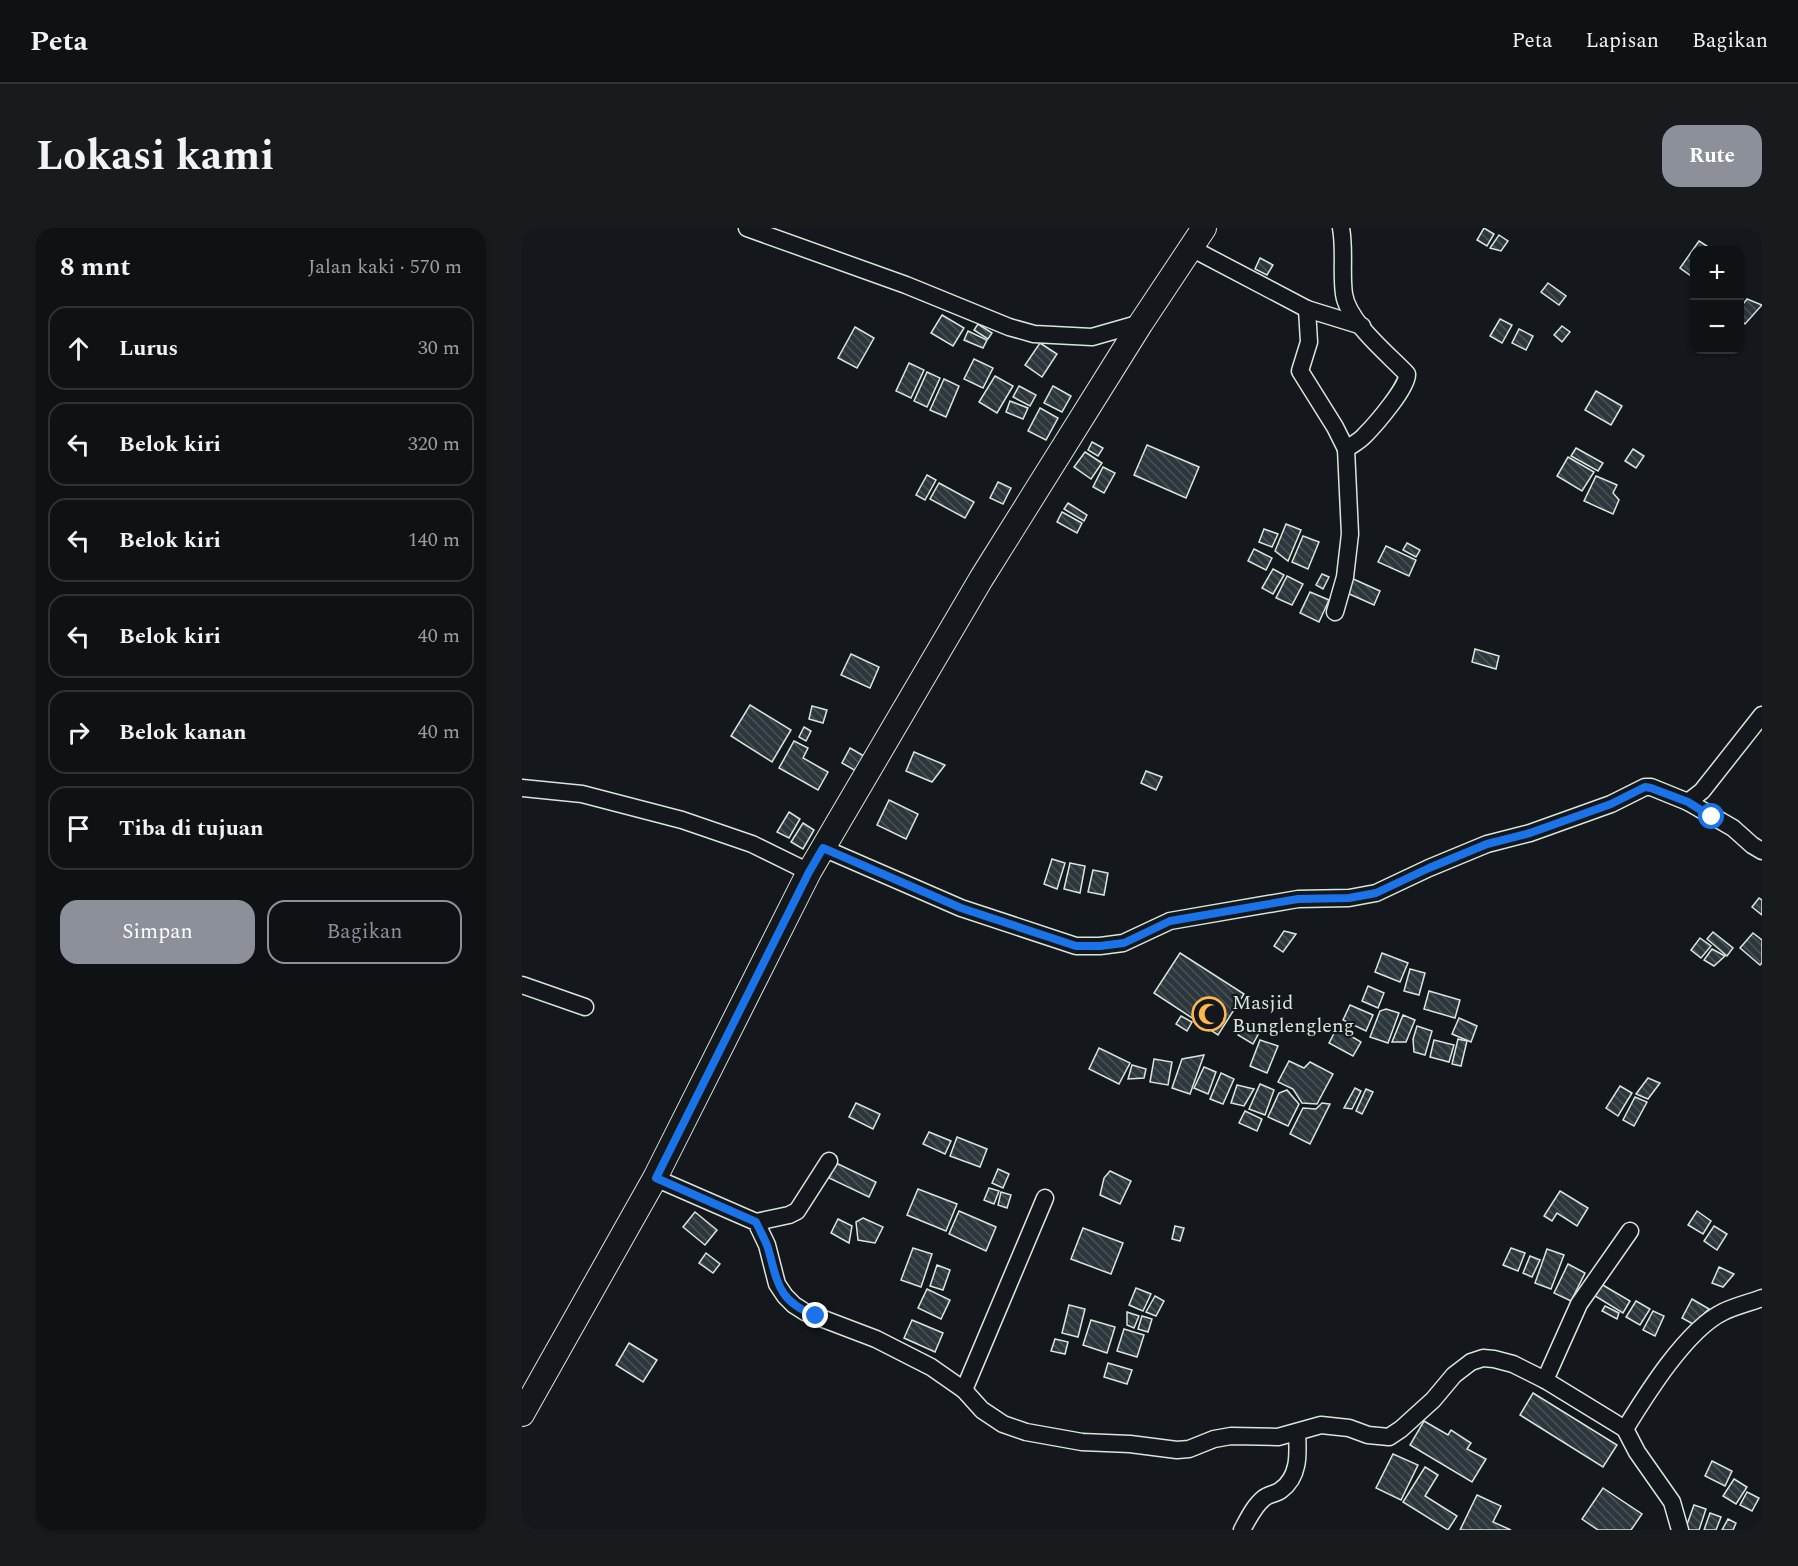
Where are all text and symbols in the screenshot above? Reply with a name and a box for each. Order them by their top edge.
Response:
text: Peta [30,20,88,63]
text: Peta [1512,25,1552,57]
text: Lapisan [1585,25,1659,57]
text: Bagikan [1692,25,1768,57]
text: Lokasi kami [36,125,274,188]
button: Rute [1662,125,1762,187]
map controls [1690,246,1744,354]
button: + [1690,246,1744,300]
text: 8 mnt [60,247,131,287]
text: Jalan kaki · 570 m [308,252,462,282]
button: − [1690,300,1744,354]
icon: ahead [62,332,95,365]
text: Lurus [119,332,178,365]
text: 30 m [418,333,460,363]
icon: left [62,428,95,461]
text: Belok kiri [119,428,221,461]
text: 320 m [408,429,460,459]
icon: left [62,524,95,557]
text: Belok kiri [119,524,221,557]
text: 140 m [408,525,460,555]
icon: left [62,620,95,653]
text: Belok kiri [119,620,221,653]
text: 40 m [418,621,460,651]
icon: right [62,716,95,749]
text: Belok kanan [119,716,247,749]
text: 40 m [418,717,460,747]
route start [1698,803,1724,829]
icon: arrive [62,812,95,845]
text: Tiba di tujuan [119,812,264,845]
button: Simpan [60,900,255,964]
button: Bagikan [267,900,462,964]
place label: Masjid Bunglengleng [1232,988,1354,1041]
mosque icon: Masjid Bunglengleng [1191,996,1227,1032]
route end [802,1302,828,1328]

